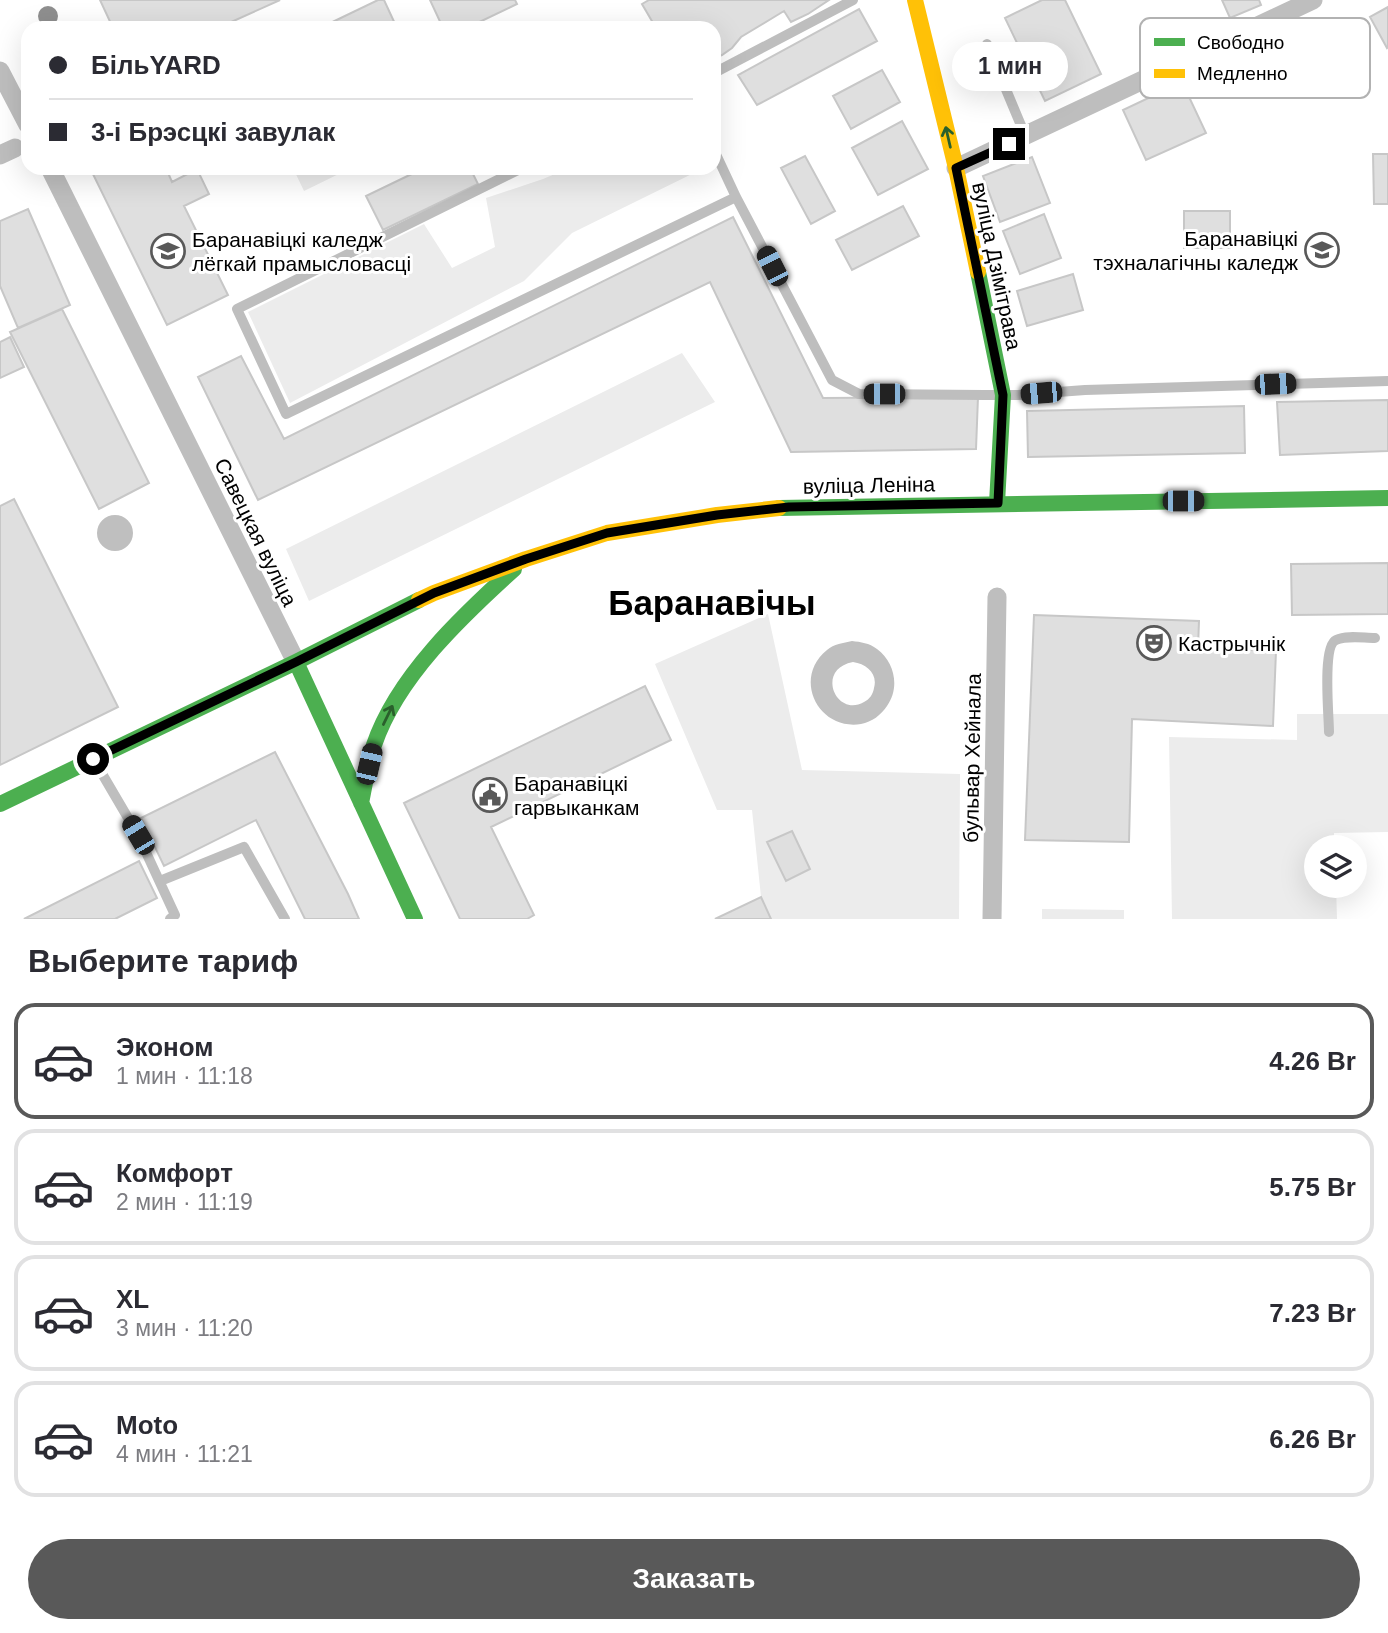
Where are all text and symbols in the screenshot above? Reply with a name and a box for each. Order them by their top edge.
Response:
legend [1140,18,1370,98]
text: Свободно [1197,32,1284,53]
callout: 1 мин [951,43,1067,92]
text: БільYARD [91,50,221,80]
text: 1 мин [978,53,1042,79]
text: Медленно [1197,63,1287,84]
text: 3-і Брэсцкі завулак [91,117,335,147]
one-way arrow [941,126,954,149]
route end [993,128,1025,160]
street label: вуліца Дзімітрава [968,180,1026,352]
place label: Баранавіцкі тэхналагічны каледж [1093,227,1298,274]
place label: Баранавіцкі каледж лёгкай прамысловасці [192,228,411,275]
school or university icon: Баранавіцкі тэхналагічны каледж [1303,231,1341,269]
school or university icon: Баранавіцкі каледж лёгкай прамысловасці [149,232,187,270]
car [754,243,791,289]
car [1254,373,1297,395]
car [1020,381,1063,405]
car [864,384,906,405]
street label: Савецкая вуліца [210,454,302,610]
street label: вуліца Леніна [803,472,936,498]
car [1163,491,1205,512]
district label: Баранавічы [608,583,816,622]
theatre icon: Кастрычнік [1135,624,1173,662]
place label: Кастрычнік [1178,632,1286,655]
street label: бульвар Хейнала [959,673,985,843]
one-way arrow [381,705,395,726]
car [355,741,384,787]
route start [77,743,109,775]
place label: Баранавіцкі гарвыканкам [514,772,640,819]
public building icon: Баранавіцкі гарвыканкам [471,776,509,814]
car [119,812,158,858]
map controls [1304,835,1367,898]
button: layers [1304,835,1367,898]
text: Выберите тариф [28,943,298,979]
icon: car [32,1030,95,1093]
text: Эконом [116,1032,214,1062]
text: 4.26 Br [1269,1046,1356,1076]
text: 1 мин · 11:18 [116,1063,253,1089]
icon: car [32,1156,95,1219]
text: Комфорт [116,1158,233,1188]
text: 5.75 Br [1269,1172,1356,1202]
text: 2 мин · 11:19 [116,1189,253,1215]
icon: car [32,1282,95,1345]
text: XL [116,1284,149,1314]
text: 7.23 Br [1269,1298,1356,1328]
text: 3 мин · 11:20 [116,1315,253,1341]
icon: car [32,1408,95,1471]
text: Moto [116,1410,178,1440]
text: 6.26 Br [1269,1424,1356,1454]
text: 4 мин · 11:21 [116,1441,253,1467]
button: Заказать [28,1539,1360,1619]

